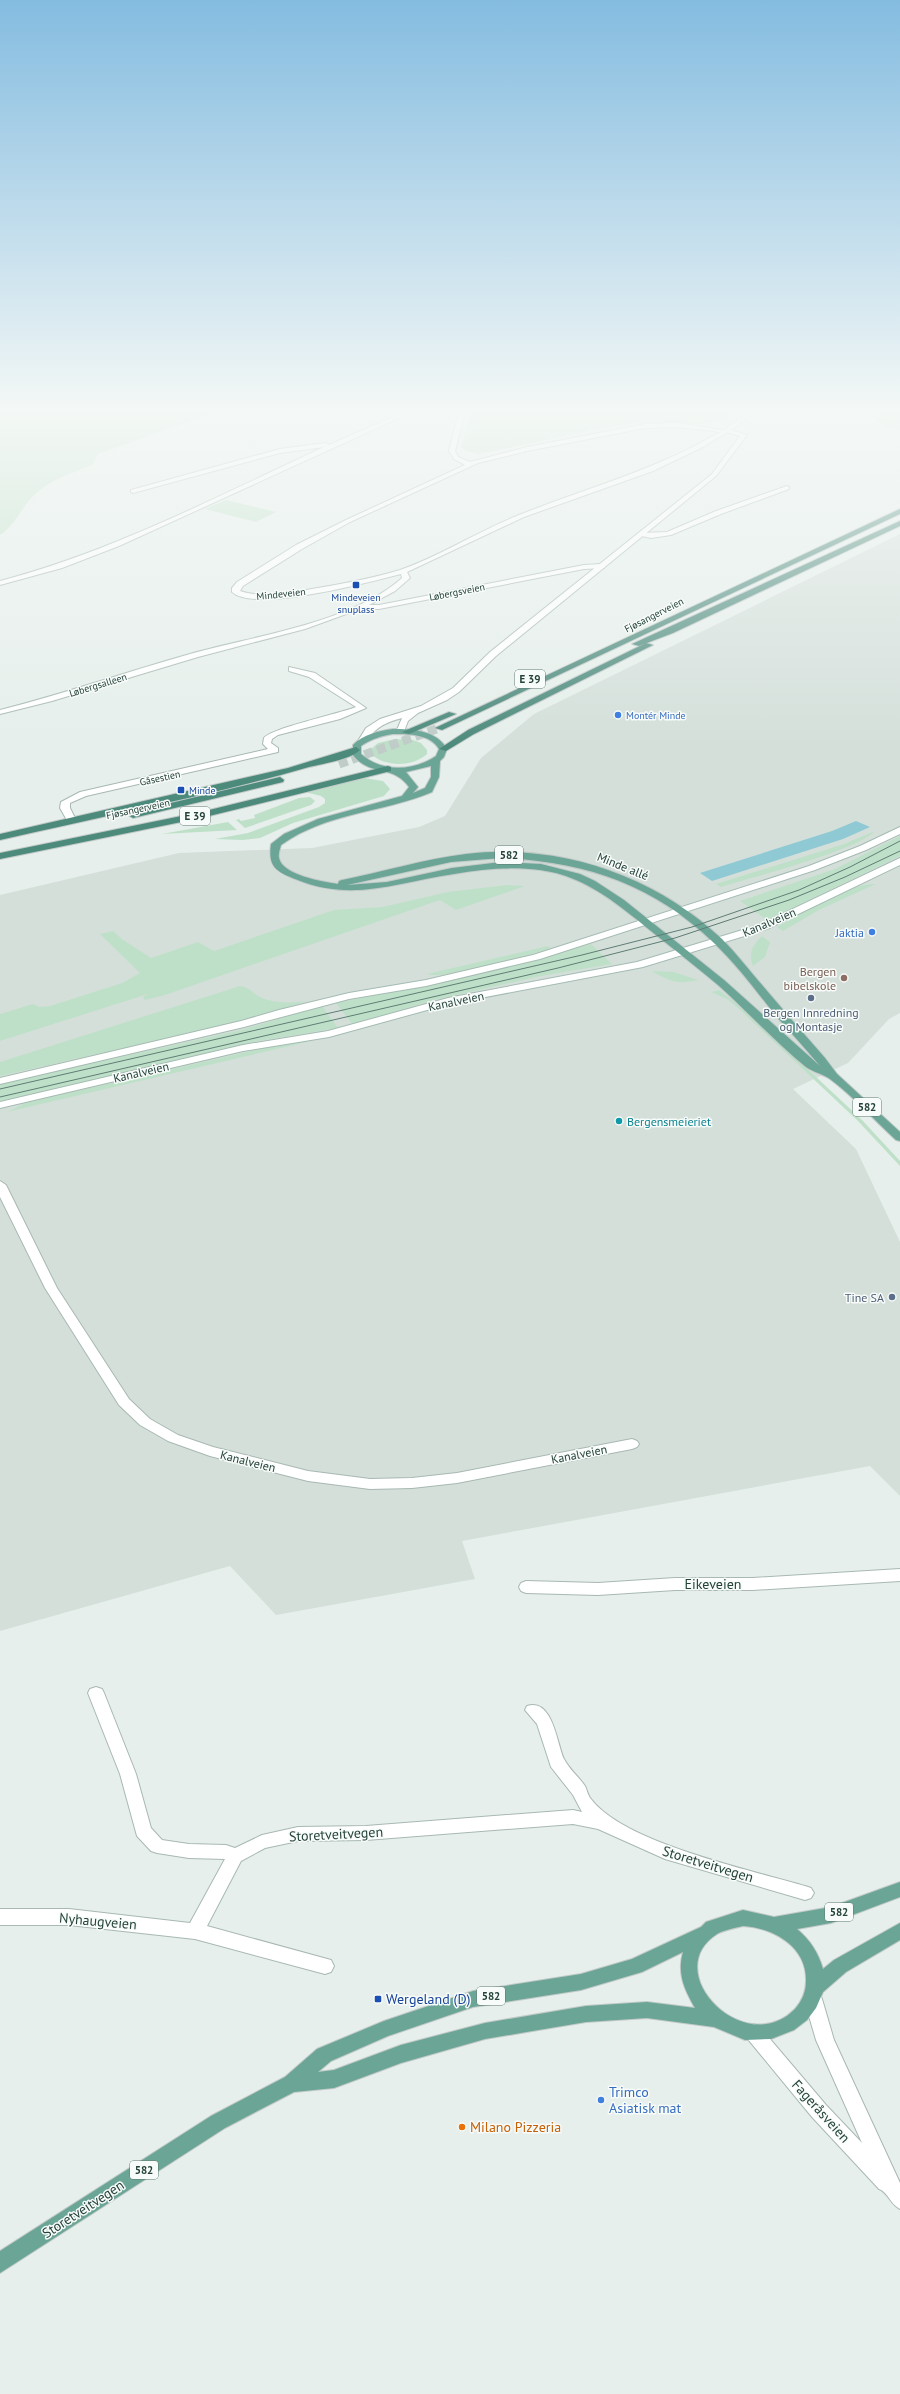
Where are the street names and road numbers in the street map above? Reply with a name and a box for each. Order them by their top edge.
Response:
street label: Løbergsveien [428,580,486,604]
street label: Mindeveien [256,585,306,603]
street label: Fjøsangerveien [622,595,686,635]
street label: Løbergsalleen [68,670,128,700]
road number: E 39 [515,670,545,688]
street label: Gåsestien [138,767,182,789]
street label: Fjøsangerveien [105,796,171,822]
road number: E 39 [180,807,210,825]
road number: 582 [495,846,523,864]
street label: Minde allé [595,849,651,883]
street label: Kanalveien [740,904,798,940]
street label: Kanalveien [427,988,485,1014]
street label: Kanalveien [112,1058,170,1086]
road number: 582 [853,1098,881,1116]
street label: Kanalveien [550,1441,608,1467]
street label: Kanalveien [219,1447,277,1475]
street label: Eikeveien [685,1575,741,1593]
street label: Storetveitvegen [288,1823,384,1845]
street label: Storetveitvegen [660,1842,756,1886]
road number: 582 [825,1903,853,1921]
street label: Nyhaugveien [58,1909,138,1933]
road number: 582 [477,1987,505,2005]
street label: Fageråsveien [788,2076,854,2146]
road number: 582 [130,2161,158,2179]
street label: Storetveitvegen [39,2176,127,2242]

